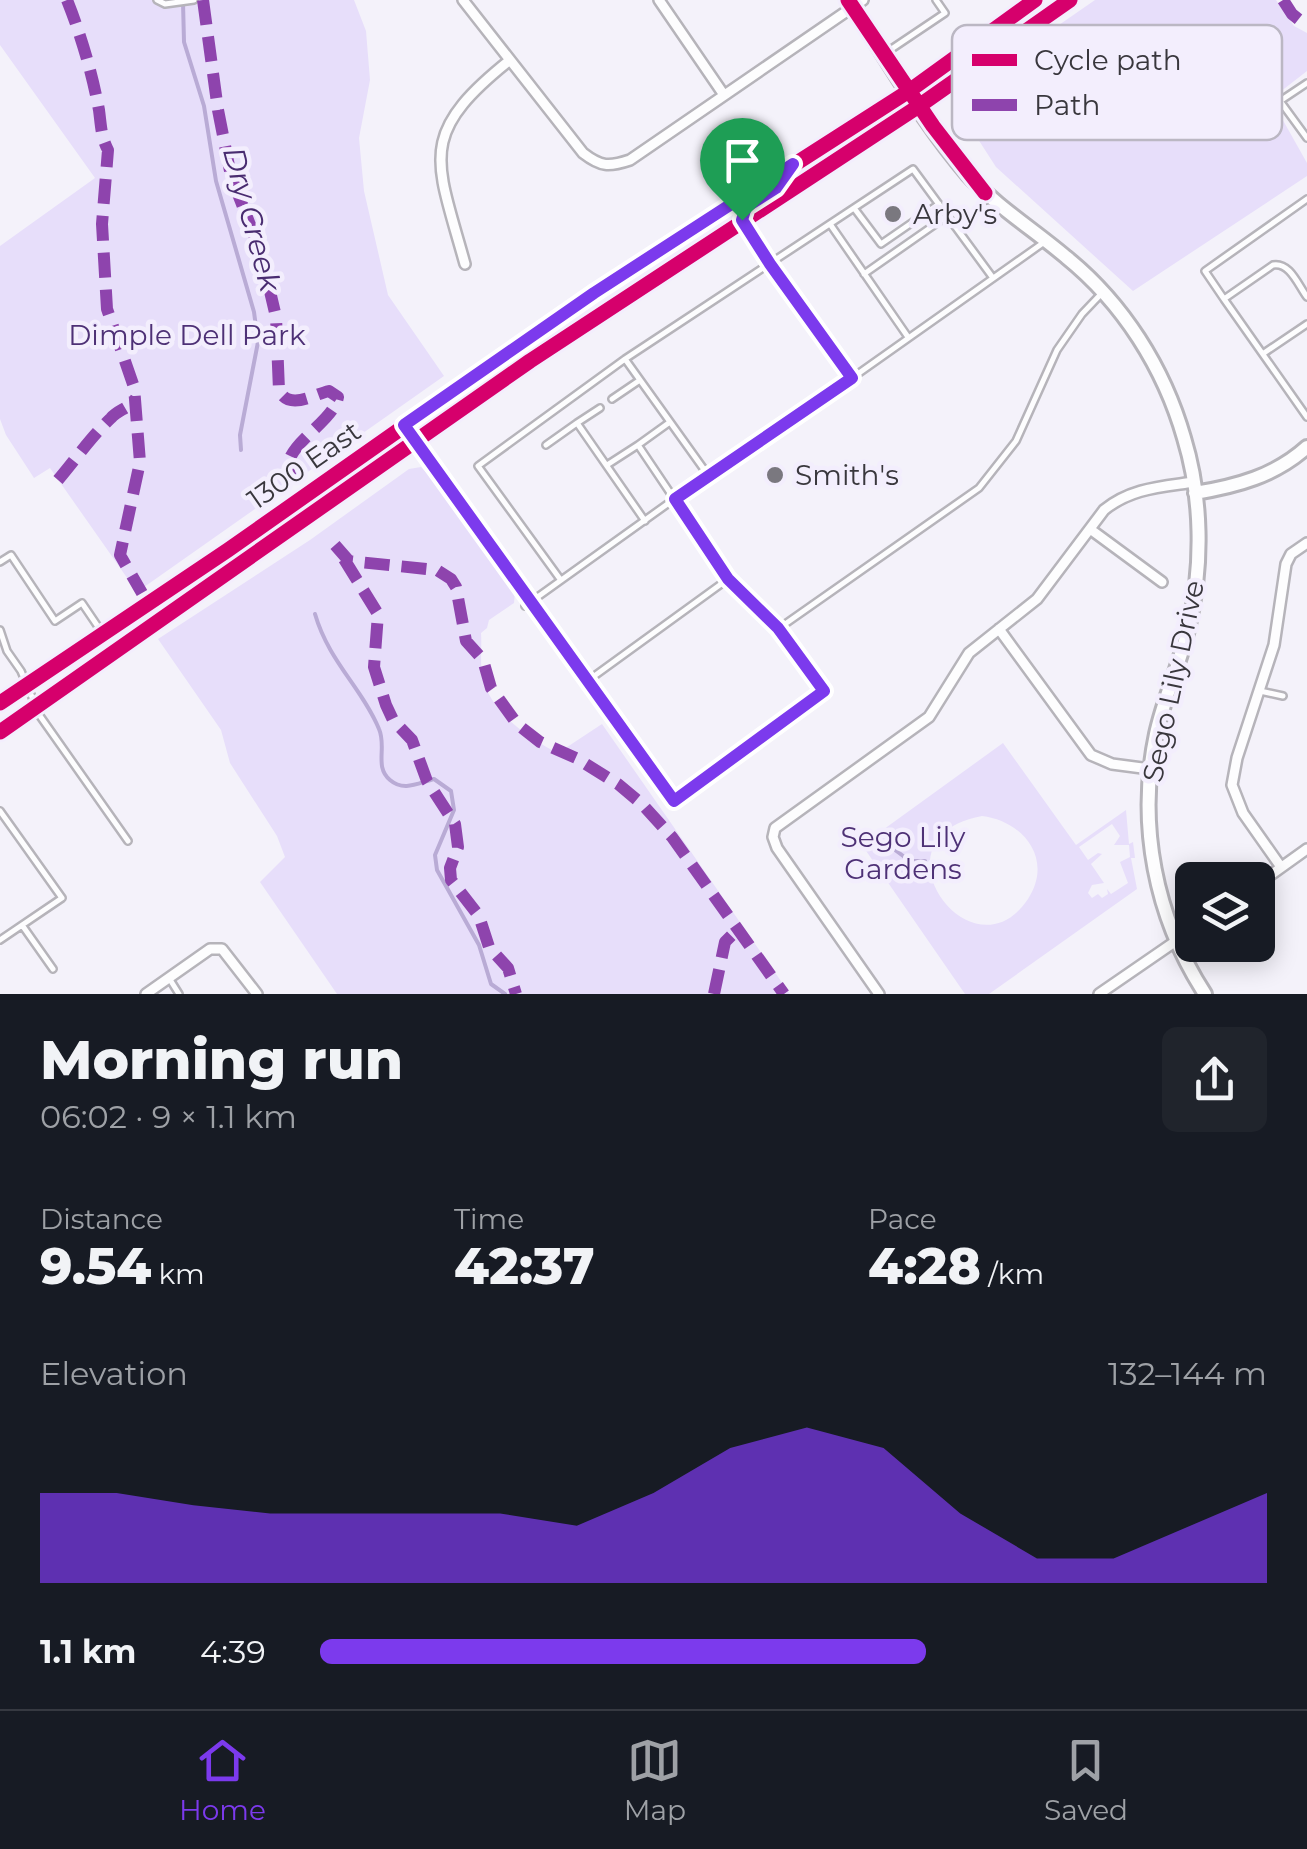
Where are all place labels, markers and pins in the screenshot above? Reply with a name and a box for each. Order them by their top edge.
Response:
pin [700,118,785,221]
place label: Arby's [913,197,997,231]
marker: Arby's [882,203,904,225]
place label: Smith's [795,458,899,492]
marker: Smith's [764,464,786,486]

